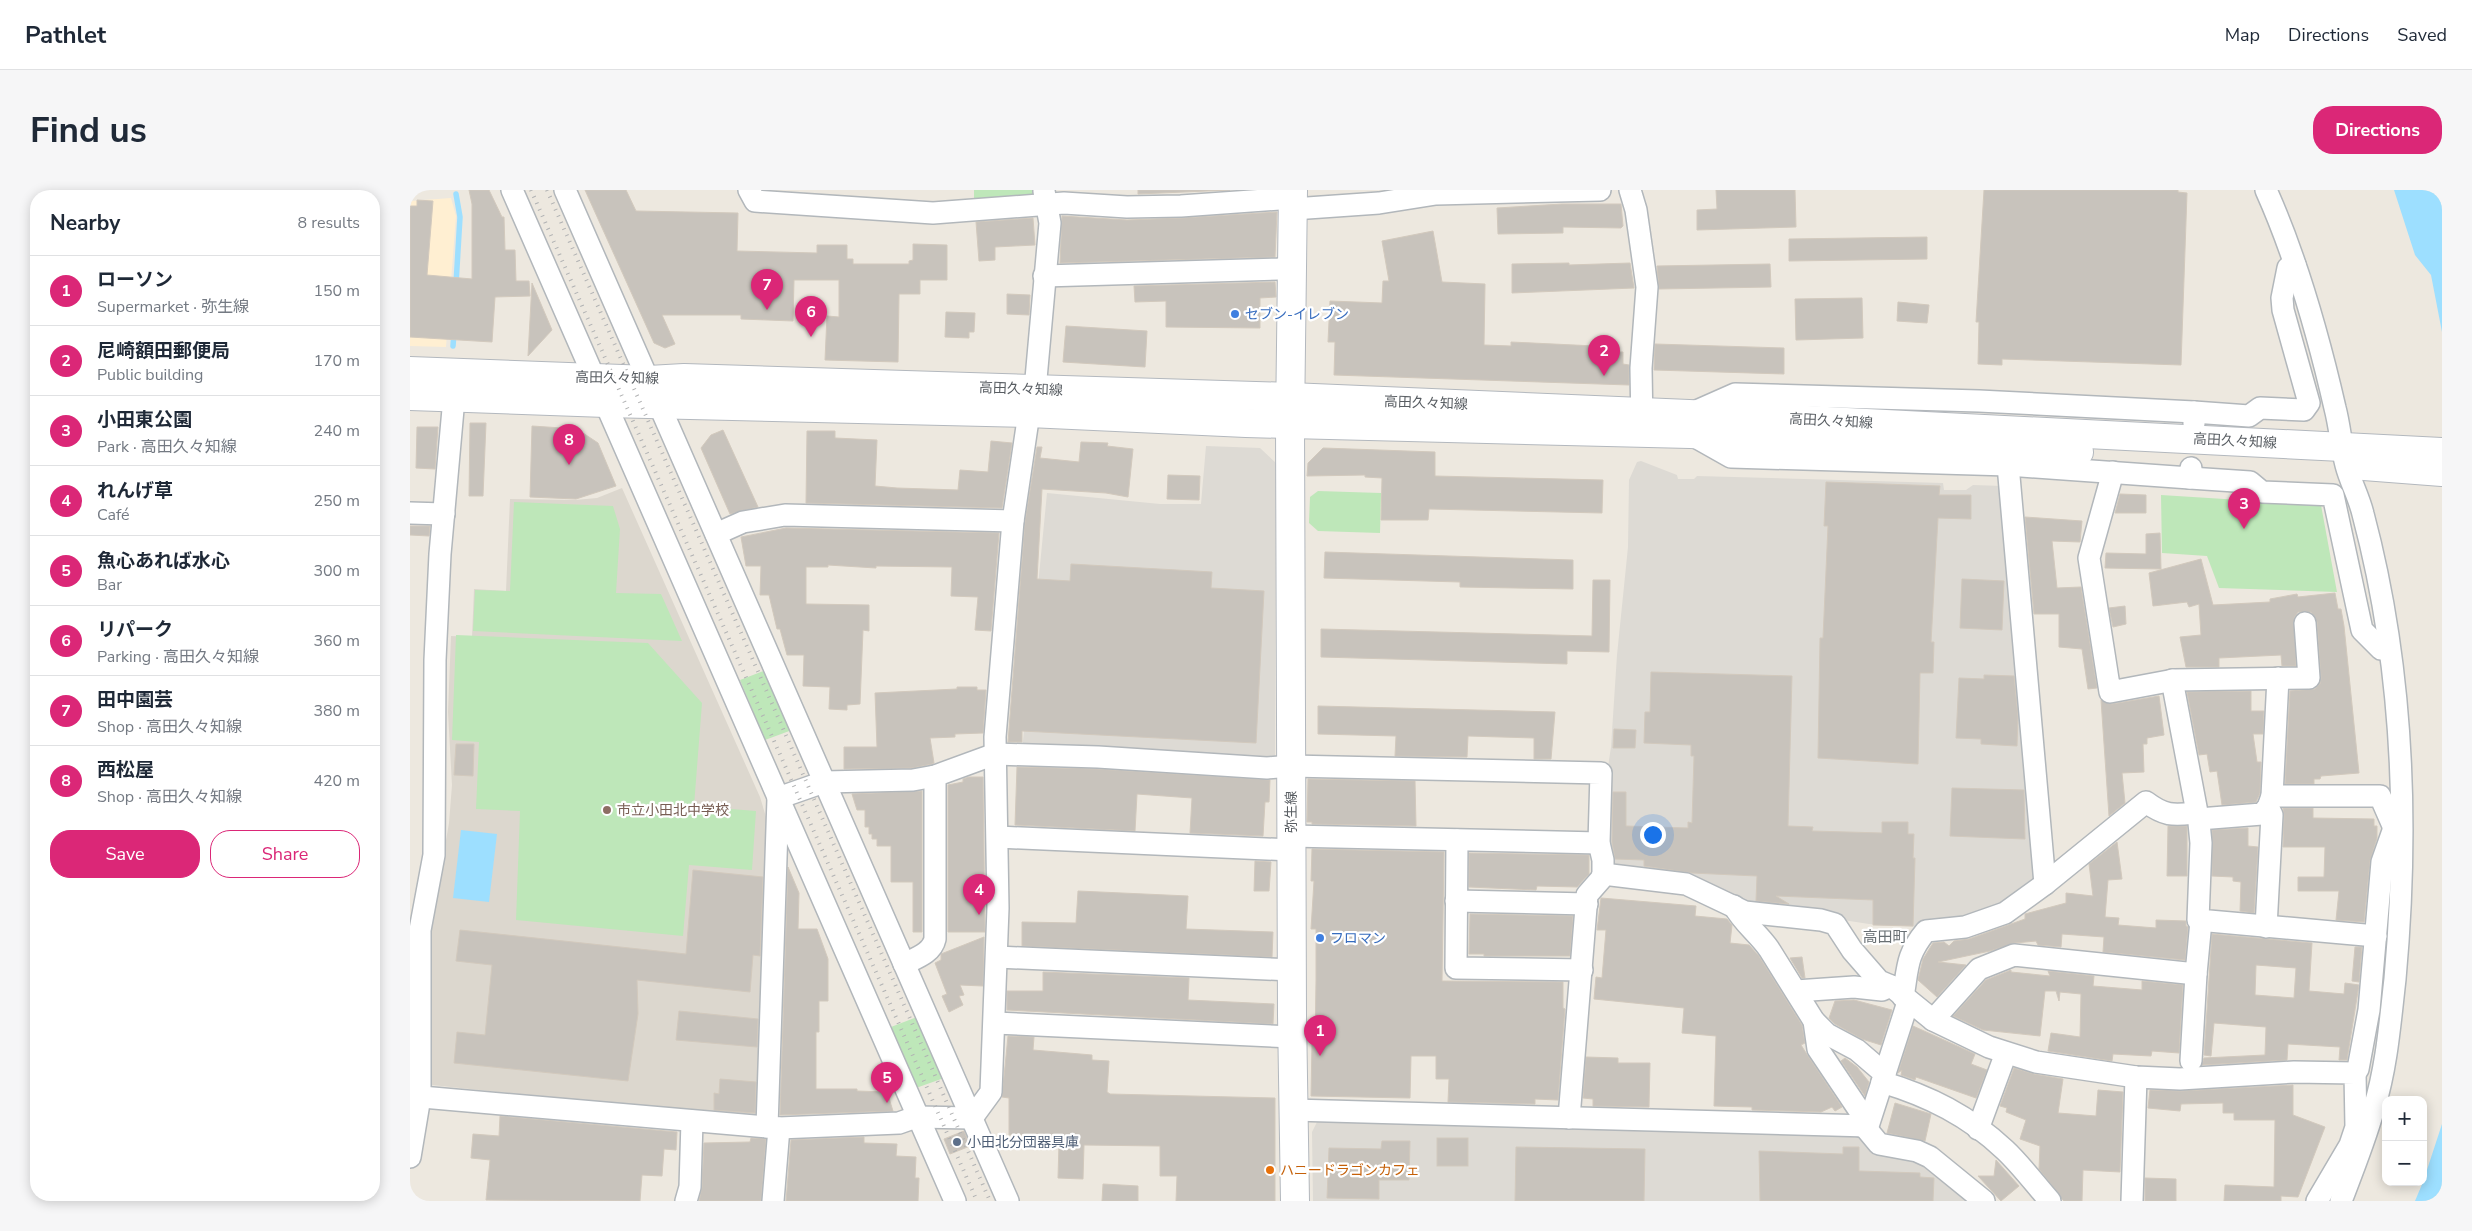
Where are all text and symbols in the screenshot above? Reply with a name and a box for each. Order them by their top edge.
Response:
text: Pathlet [25,19,106,51]
text: Map [2225,23,2260,47]
text: Directions [2288,23,2369,47]
text: Saved [2397,23,2447,47]
button: Directions [2313,106,2442,154]
text: Find us [30,107,147,154]
text: Nearby [50,209,120,237]
text: 8 results [298,212,360,234]
text: ローソン [97,267,173,293]
pin: 7 [751,269,783,310]
text: 1 [61,280,71,302]
text: 150 m [313,280,360,302]
text: Supermarket · 弥生線 [97,296,249,318]
pin: 6 [795,296,827,337]
place label: セブン-イレブン [1245,305,1349,324]
marker: セブン-イレブン [1229,308,1241,320]
pin: 2 [1588,335,1620,376]
text: 尼崎額田郵便局 [97,338,230,364]
text: 2 [61,350,71,372]
text: 170 m [313,350,360,372]
text: Public building [97,364,203,386]
street label: 高田久々知線 [575,368,659,388]
street label: 高田久々知線 [979,378,1063,400]
street label: 高田久々知線 [1384,392,1468,414]
text: 小田東公園 [97,407,192,433]
street label: 高田久々知線 [1789,409,1873,433]
text: 3 [61,420,71,442]
text: 240 m [313,420,360,442]
pin: 8 [553,424,585,465]
street label: 高田久々知線 [2193,429,2277,453]
text: Park · 高田久々知線 [97,436,237,458]
text: れんげ草 [97,478,173,504]
pin: 3 [2228,488,2260,529]
text: 4 [61,490,71,512]
text: 250 m [313,490,360,512]
text: Café [97,504,130,526]
text: 魚心あれば水心 [97,548,230,574]
text: 5 [61,560,71,582]
text: 300 m [313,560,360,582]
text: Bar [97,574,122,596]
text: リパーク [97,617,173,643]
text: 6 [61,630,71,652]
text: 360 m [313,630,360,652]
text: Parking · 高田久々知線 [97,646,259,668]
text: 田中園芸 [97,687,173,713]
text: 7 [61,700,71,722]
text: 380 m [313,700,360,722]
text: Shop · 高田久々知線 [97,716,242,738]
text: 西松屋 [97,757,154,783]
text: 8 [61,770,71,792]
text: 420 m [313,770,360,792]
text: Shop · 高田久々知線 [97,786,242,808]
street label: 弥生線 [1282,791,1301,833]
place label: 市立小田北中学校 [617,801,729,820]
marker: 市立小田北中学校 [601,804,613,816]
your location [1640,822,1666,848]
button: Save [50,830,200,878]
button: Share [210,830,360,878]
pin: 4 [963,874,995,915]
district label: 高田町 [1862,927,1908,947]
place label: フロマン [1330,929,1386,948]
marker: フロマン [1314,932,1326,944]
pin: 1 [1304,1015,1336,1056]
pin: 5 [871,1062,903,1103]
map controls [2382,1096,2427,1186]
button: + [2382,1096,2427,1141]
place label: 小田北分団器具庫 [967,1133,1079,1152]
marker: 小田北分団器具庫 [951,1136,963,1148]
button: − [2382,1141,2427,1186]
place label: ハニードラゴンカフェ [1280,1161,1420,1180]
marker: ハニードラゴンカフェ [1264,1164,1276,1176]

